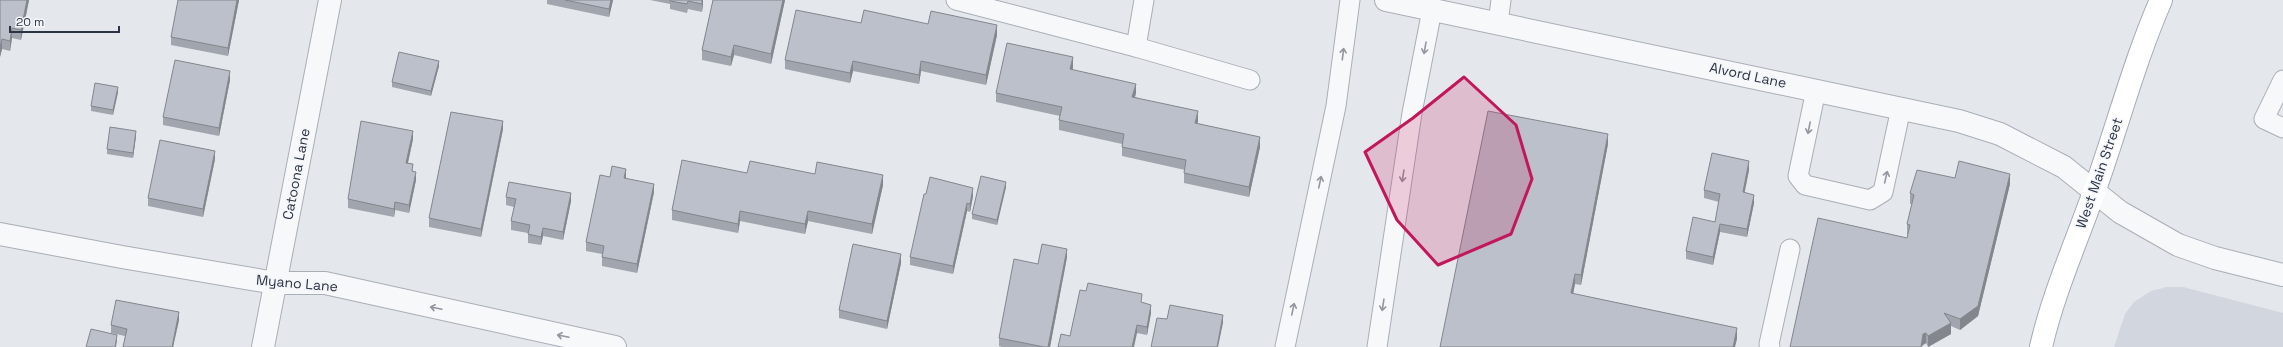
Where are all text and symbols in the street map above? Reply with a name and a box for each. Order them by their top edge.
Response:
scale bar [10,8,119,34]
text: 20 m [16,14,44,30]
one-way arrow [1421,41,1429,54]
one-way arrow [1339,48,1347,61]
street label: Alvord Lane [1708,58,1788,92]
street label: West Main Street [2072,115,2126,231]
one-way arrow [1804,121,1812,134]
street label: Catoona Lane [278,127,314,221]
one-way arrow [1398,169,1406,182]
one-way arrow [1883,171,1891,184]
one-way arrow [1317,176,1325,189]
street label: Myano Lane [255,270,339,296]
one-way arrow [1379,298,1387,311]
one-way arrow [430,303,443,311]
one-way arrow [1290,303,1298,316]
one-way arrow [557,331,570,339]

